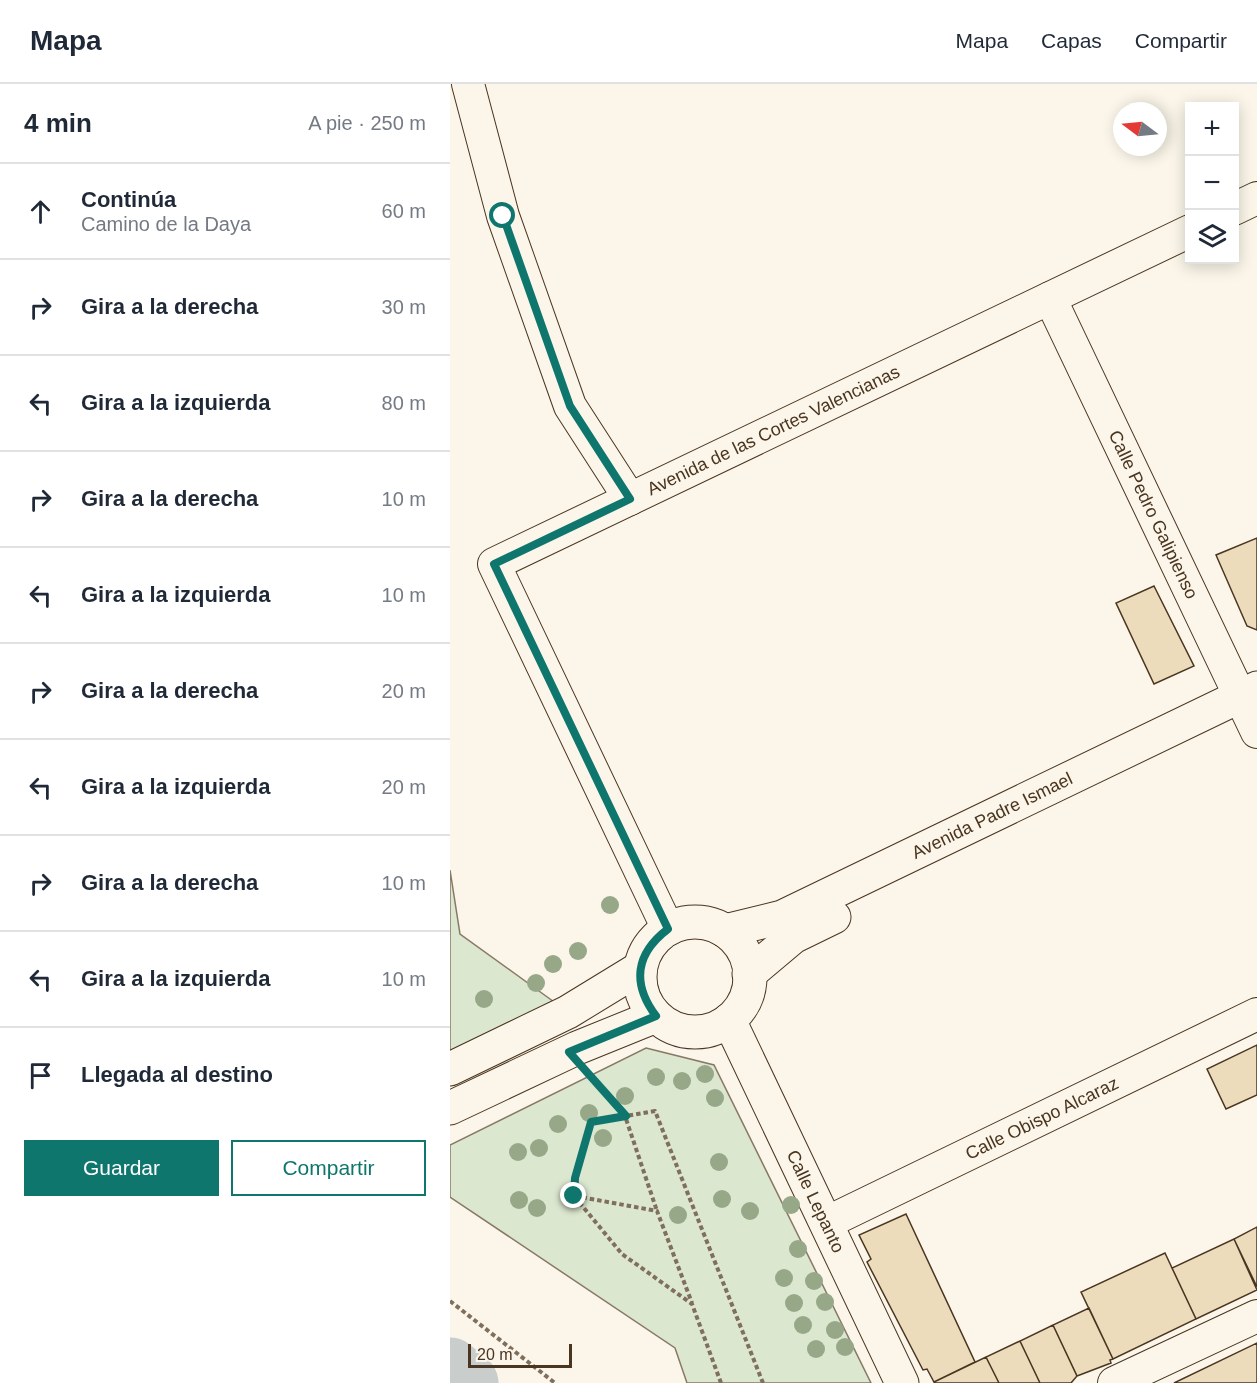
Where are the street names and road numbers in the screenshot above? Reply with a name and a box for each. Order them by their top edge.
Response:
street label: Avenida de las Cortes Valencianas [644,361,903,499]
street label: Calle Pedro Galipienso [1105,427,1202,602]
street label: Avenida Padre Ismael [909,768,1076,863]
street label: Calle Obispo Alcaraz [962,1073,1122,1164]
street label: Calle Lepanto [783,1147,848,1256]

